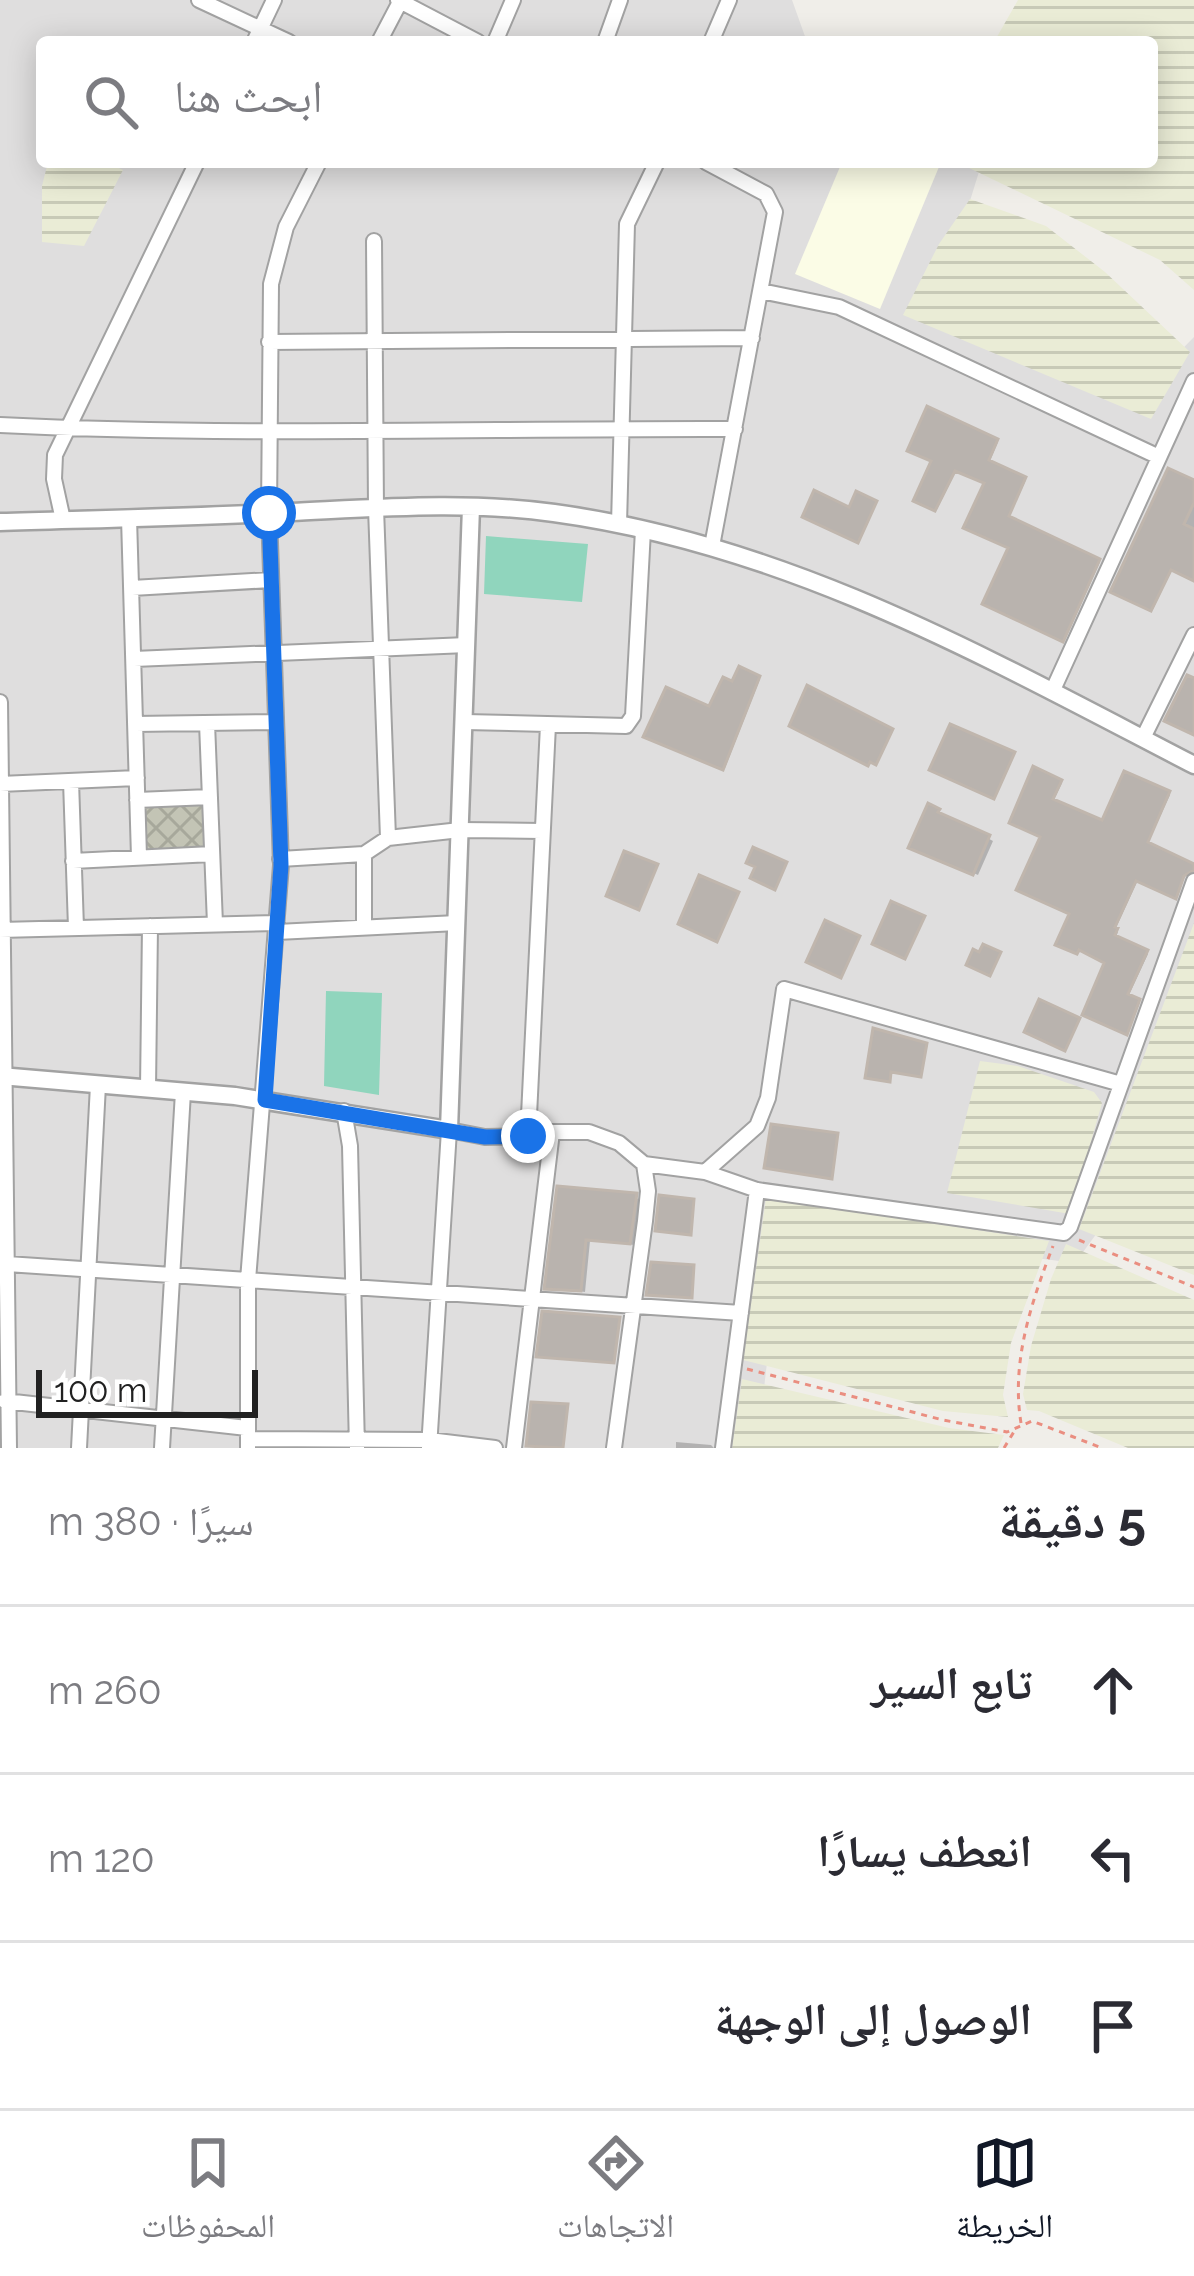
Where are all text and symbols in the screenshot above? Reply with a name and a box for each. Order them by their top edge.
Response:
search box [36,36,1158,168]
icon: search [78,69,144,135]
text: ابحث هنا [174,70,323,123]
route start [242,486,296,540]
route end [501,1109,555,1163]
scale bar [36,1364,258,1417]
text: 100 m [54,1371,147,1410]
text: 5 دقيقة [998,1490,1146,1550]
text: سيرًا · 380 m [48,1498,254,1544]
text: تابع السير [871,1657,1032,1710]
icon: ahead [1080,1657,1146,1723]
text: 260 m [48,1667,162,1713]
text: انعطف يسارًا [817,1825,1032,1878]
icon: left [1080,1825,1146,1891]
text: 120 m [48,1835,155,1881]
text: الوصول إلى الوجهة [714,1993,1032,2046]
icon: arrive [1080,1993,1146,2059]
tab: المحفوظات [141,2130,275,2258]
tab: الاتجاهات [557,2130,674,2258]
tab: الخريطة [956,2130,1053,2258]

